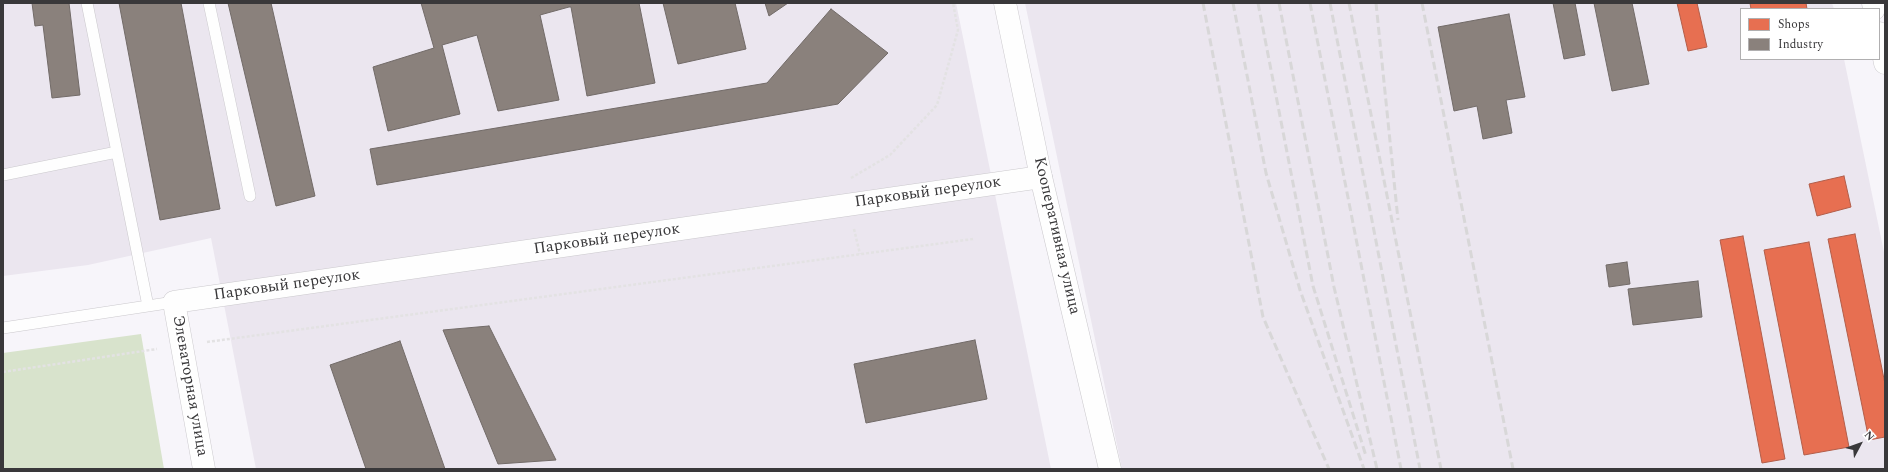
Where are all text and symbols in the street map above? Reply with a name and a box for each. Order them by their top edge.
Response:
legend [1740,8,1880,60]
text: Shops [1778,15,1810,34]
text: Industry [1778,35,1823,54]
street label: Кооперативная улица [1029,155,1083,317]
street label: Парковый переулок [853,173,1003,213]
street label: Парковый переулок [532,220,682,260]
street label: Парковый переулок [212,266,362,306]
street label: Элеваторная улица [167,314,211,458]
north arrow [1840,424,1880,464]
text: N [1860,427,1879,445]

